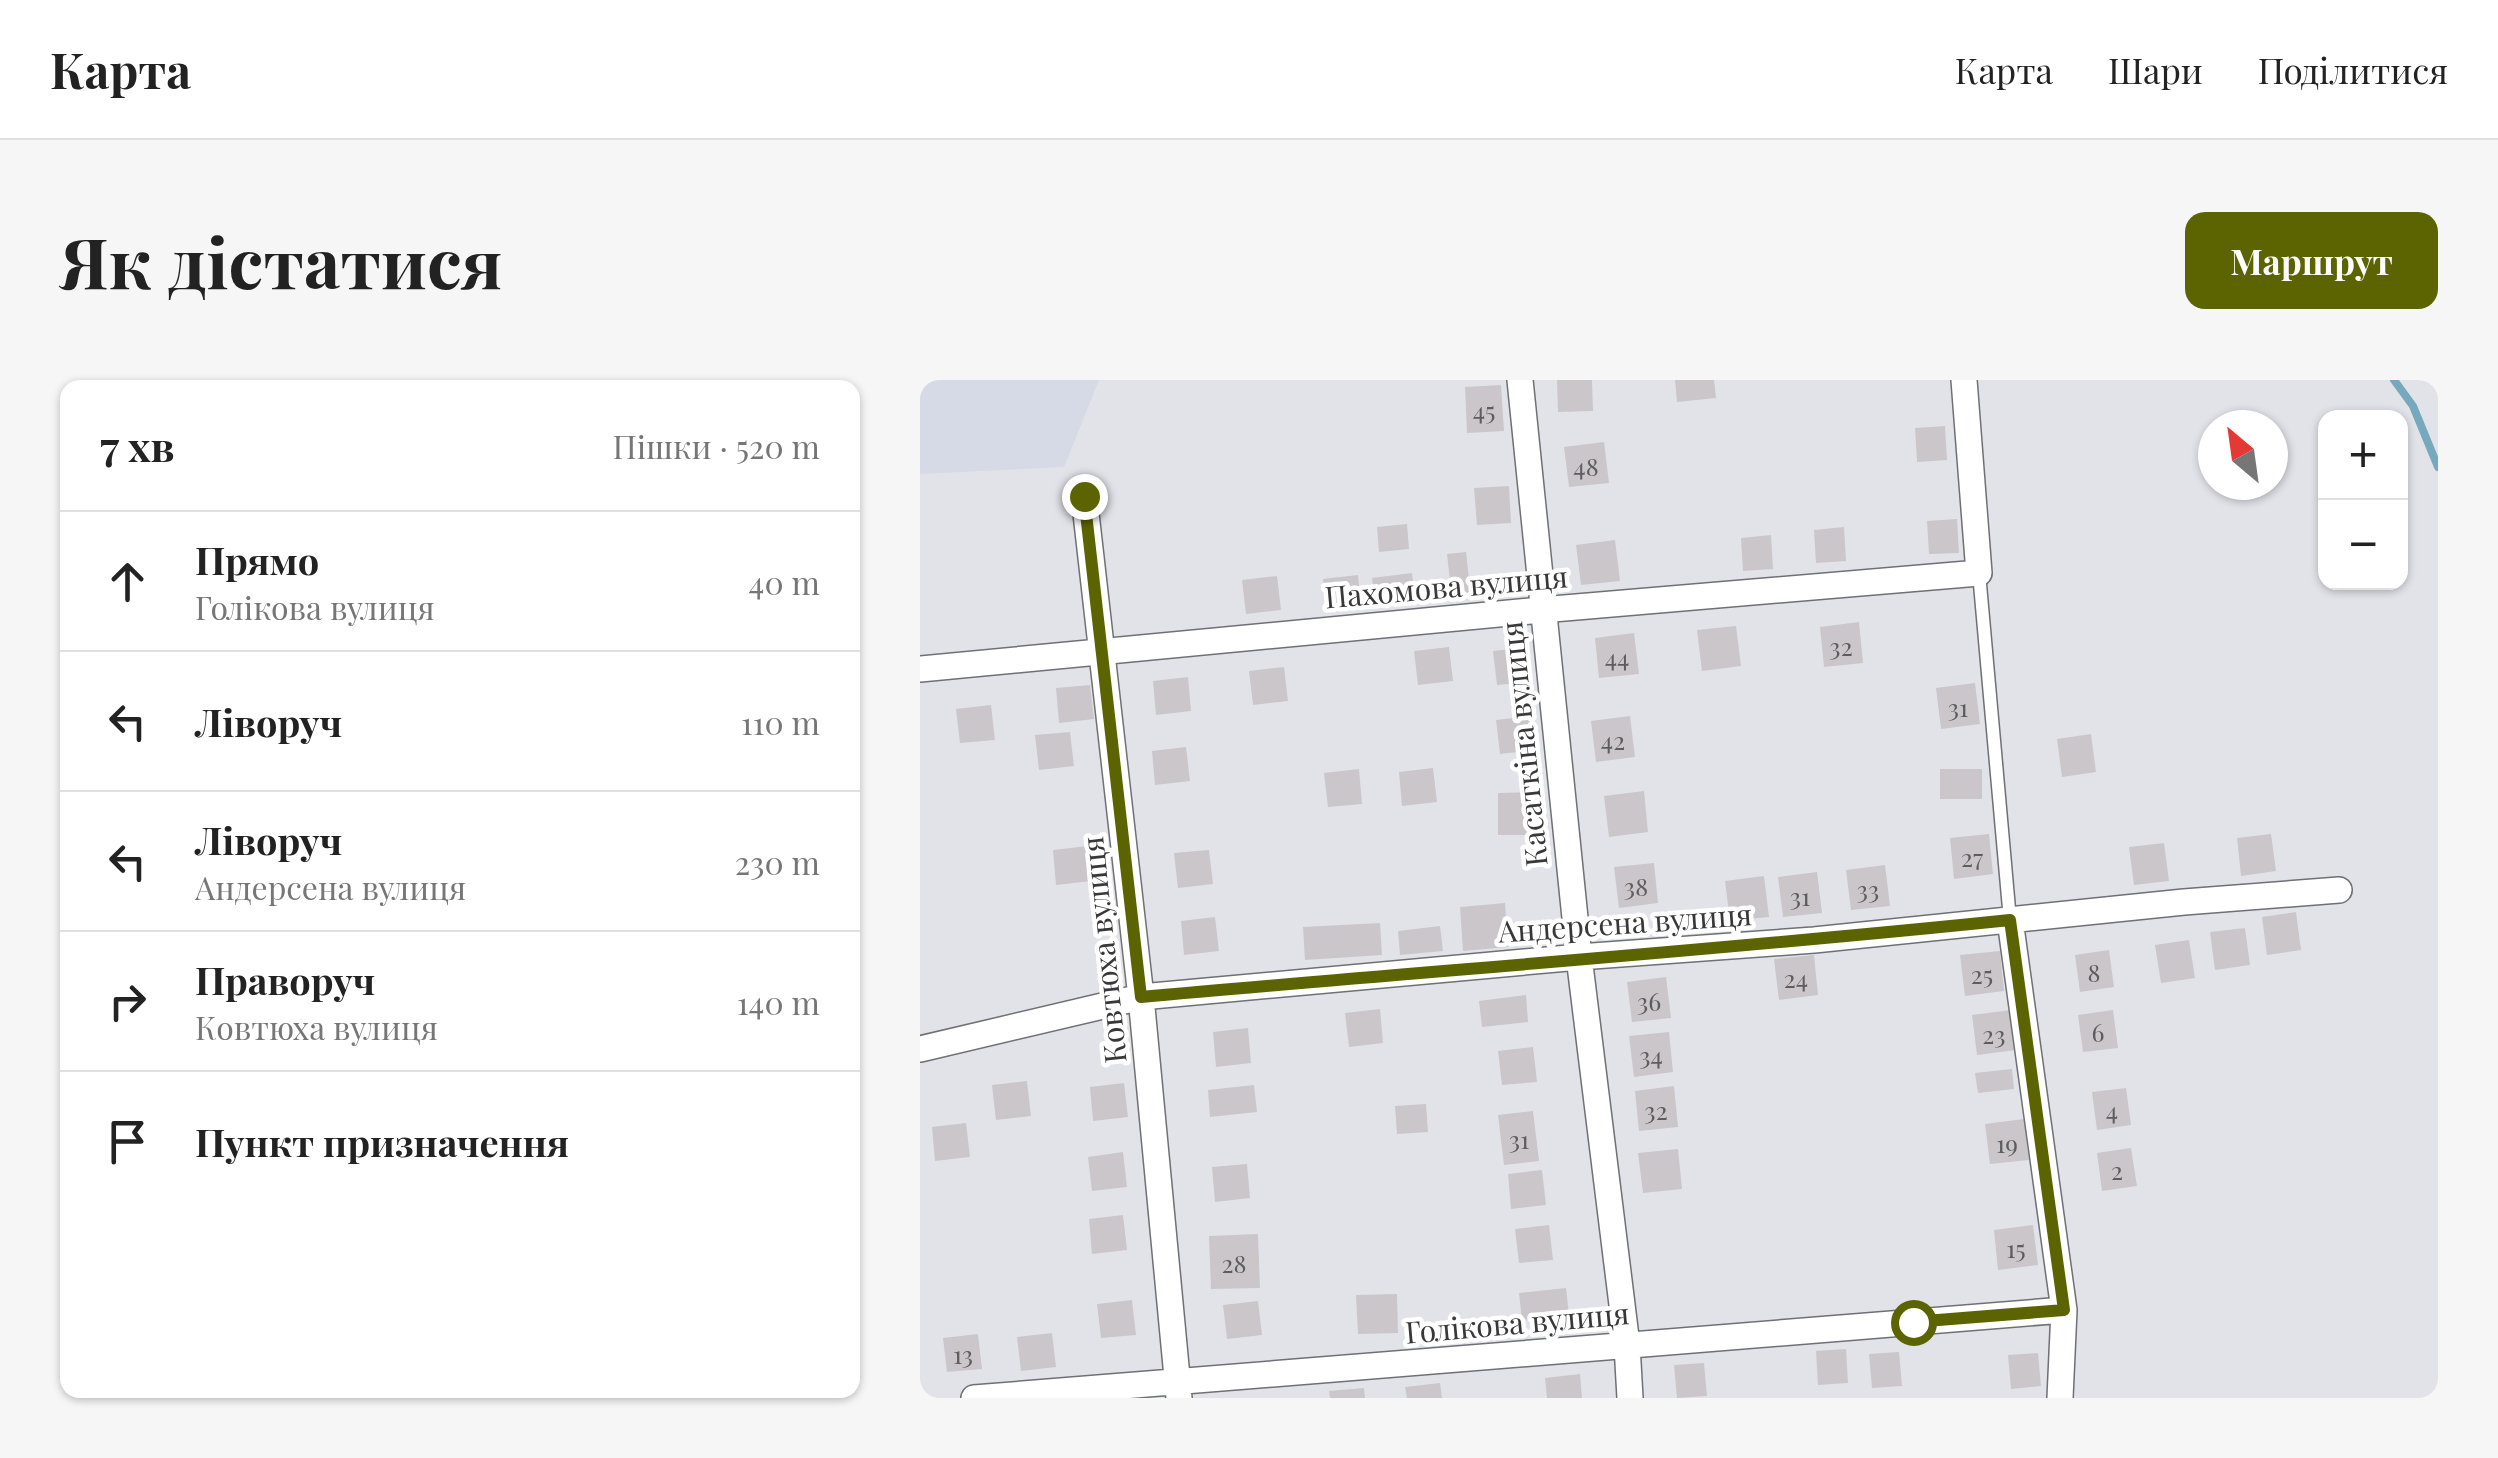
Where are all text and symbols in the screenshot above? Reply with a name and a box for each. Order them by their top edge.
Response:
text: Карта [50,37,191,101]
text: Карта [1955,46,2053,93]
text: Шари [2108,46,2203,93]
text: Поділитися [2258,46,2448,93]
button: Маршрут [2185,212,2438,309]
text: Як дістатися [60,213,502,307]
house number: 45 [1473,393,1495,426]
north arrow [2198,410,2288,500]
map controls [2318,410,2408,590]
button: + [2318,410,2408,500]
text: 7 хв [100,417,175,473]
text: Пішки · 520 m [612,424,820,467]
house number: 48 [1573,449,1599,482]
route end [1062,474,1108,520]
button: − [2318,500,2408,590]
text: Прямо [195,534,319,585]
icon: ahead [100,554,155,609]
street label: Пахомова вулиця [1323,555,1569,617]
text: 40 m [749,560,820,603]
text: Голікова вулиця [195,585,435,628]
street label: Касаткіна вулиця [1490,619,1556,869]
house number: 32 [1829,629,1853,662]
house number: 44 [1605,640,1629,673]
house number: 31 [1948,690,1968,723]
icon: left [100,694,155,749]
text: Ліворуч [195,696,342,747]
text: 110 m [741,700,820,743]
house number: 42 [1601,723,1625,756]
text: Ліворуч [195,814,342,865]
icon: left [100,834,155,889]
street label: Ковтюха вулиця [1071,835,1135,1065]
text: 230 m [735,840,820,883]
house number: 27 [1961,840,1983,873]
text: Андерсена вулиця [195,865,466,908]
house number: 38 [1624,869,1648,902]
house number: 33 [1857,872,1879,905]
house number: 31 [1790,879,1810,912]
street label: Андерсена вулиця [1496,893,1753,951]
text: Праворуч [195,954,375,1005]
house number: 8 [2087,955,2101,988]
house number: 25 [1971,957,1993,990]
house number: 24 [1784,961,1808,994]
icon: right [100,974,155,1029]
text: 140 m [737,980,820,1023]
house number: 36 [1637,984,1661,1017]
text: Ковтюха вулиця [195,1005,438,1048]
house number: 6 [2092,1015,2104,1048]
house number: 23 [1982,1017,2006,1050]
house number: 34 [1639,1038,1663,1071]
house number: 32 [1644,1093,1668,1126]
house number: 4 [2106,1093,2118,1126]
icon: arrive [100,1114,155,1169]
text: Пункт призначення [195,1116,569,1167]
house number: 31 [1509,1122,1529,1155]
house number: 19 [1996,1126,2018,1159]
house number: 2 [2111,1153,2123,1186]
house number: 15 [2006,1231,2026,1264]
house number: 28 [1222,1246,1246,1279]
street label: Голікова вулиця [1403,1292,1631,1352]
route start [1891,1300,1937,1346]
house number: 13 [953,1337,973,1370]

